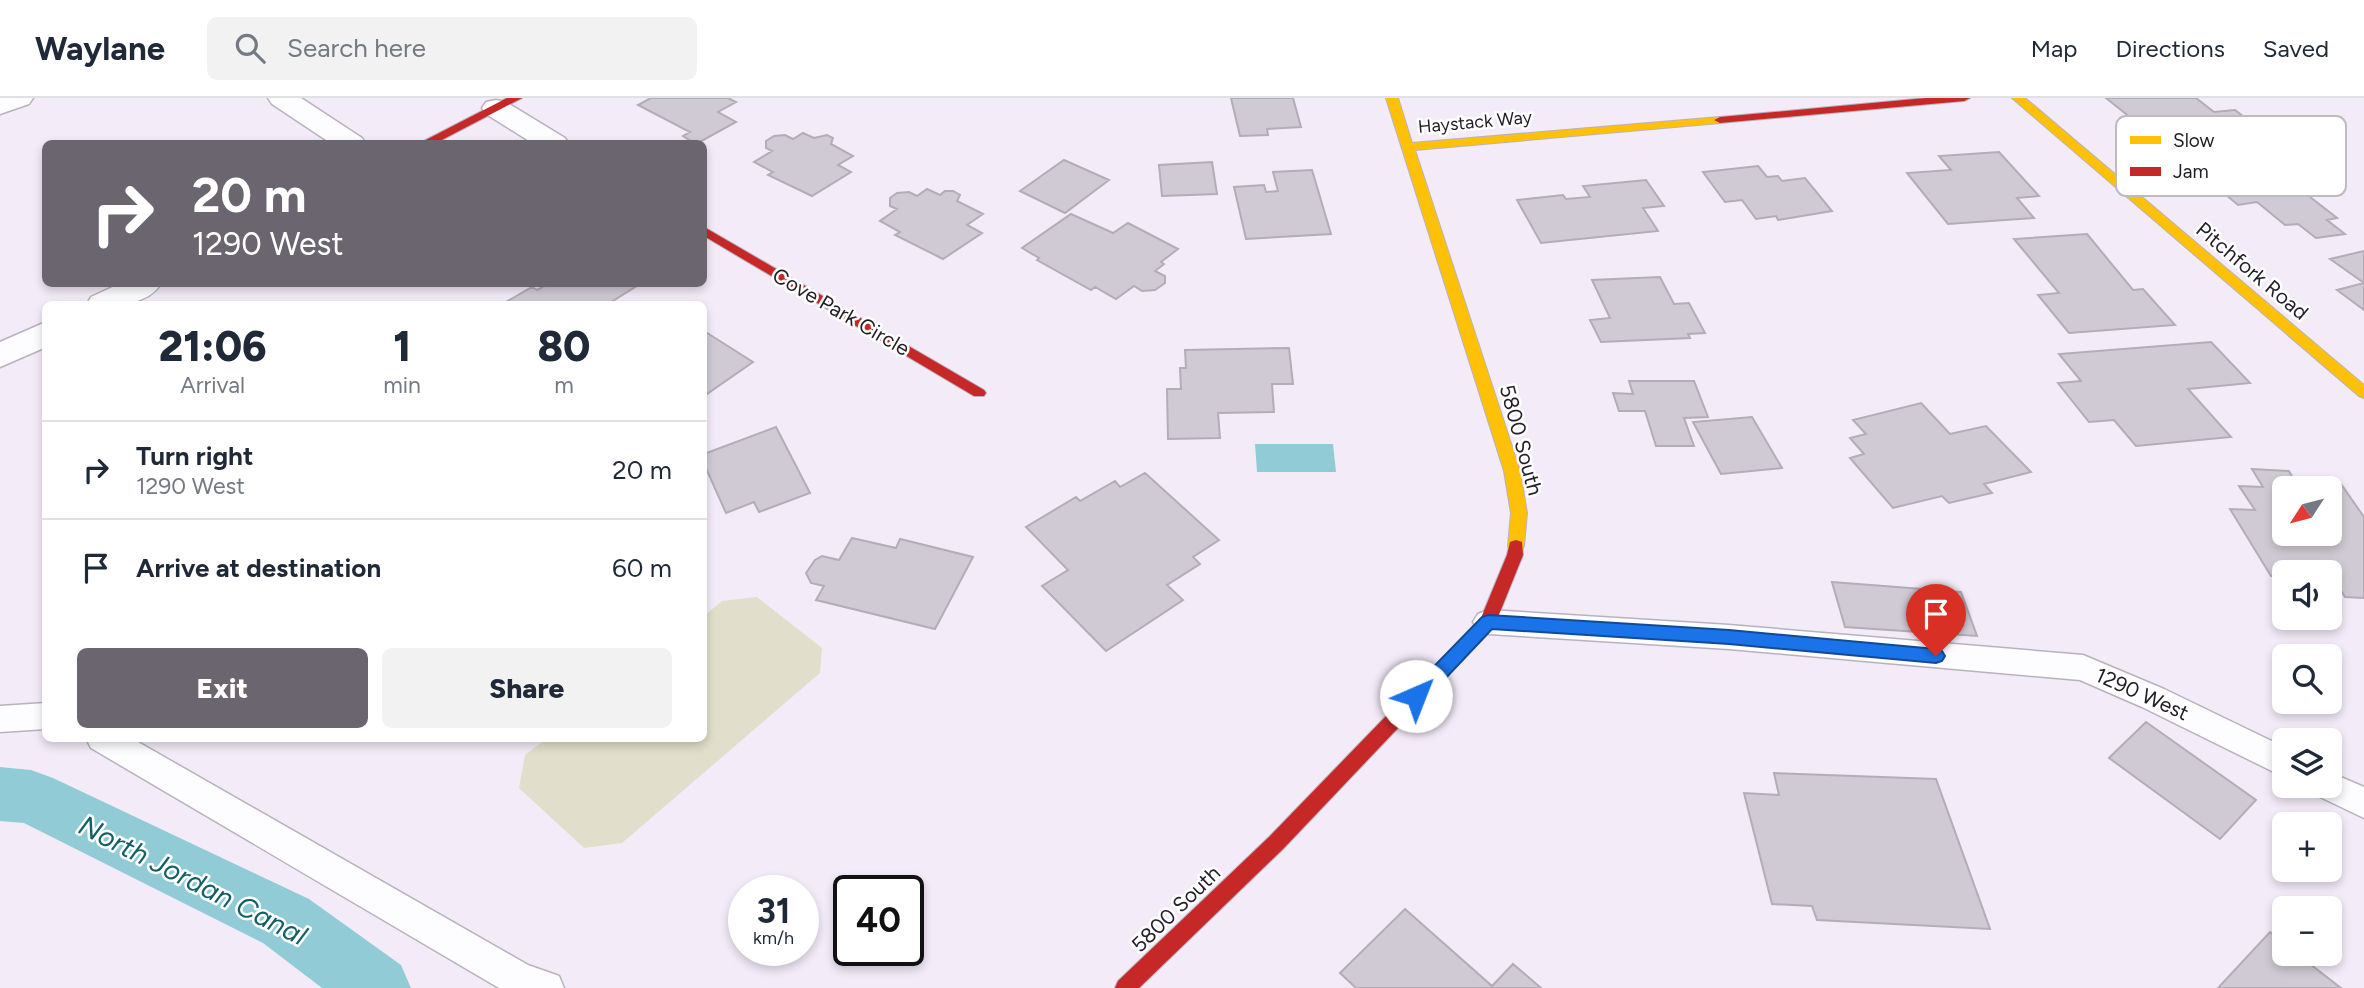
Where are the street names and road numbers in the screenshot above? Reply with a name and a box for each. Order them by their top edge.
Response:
street label: Haystack Way [1417,106,1533,138]
street label: Pitchfork Road [2191,216,2313,325]
street label: Cove Park Circle [768,262,914,361]
street label: 5800 South [1495,382,1548,498]
street label: 1290 West [2092,662,2193,725]
street label: 5800 South [1126,860,1225,957]

